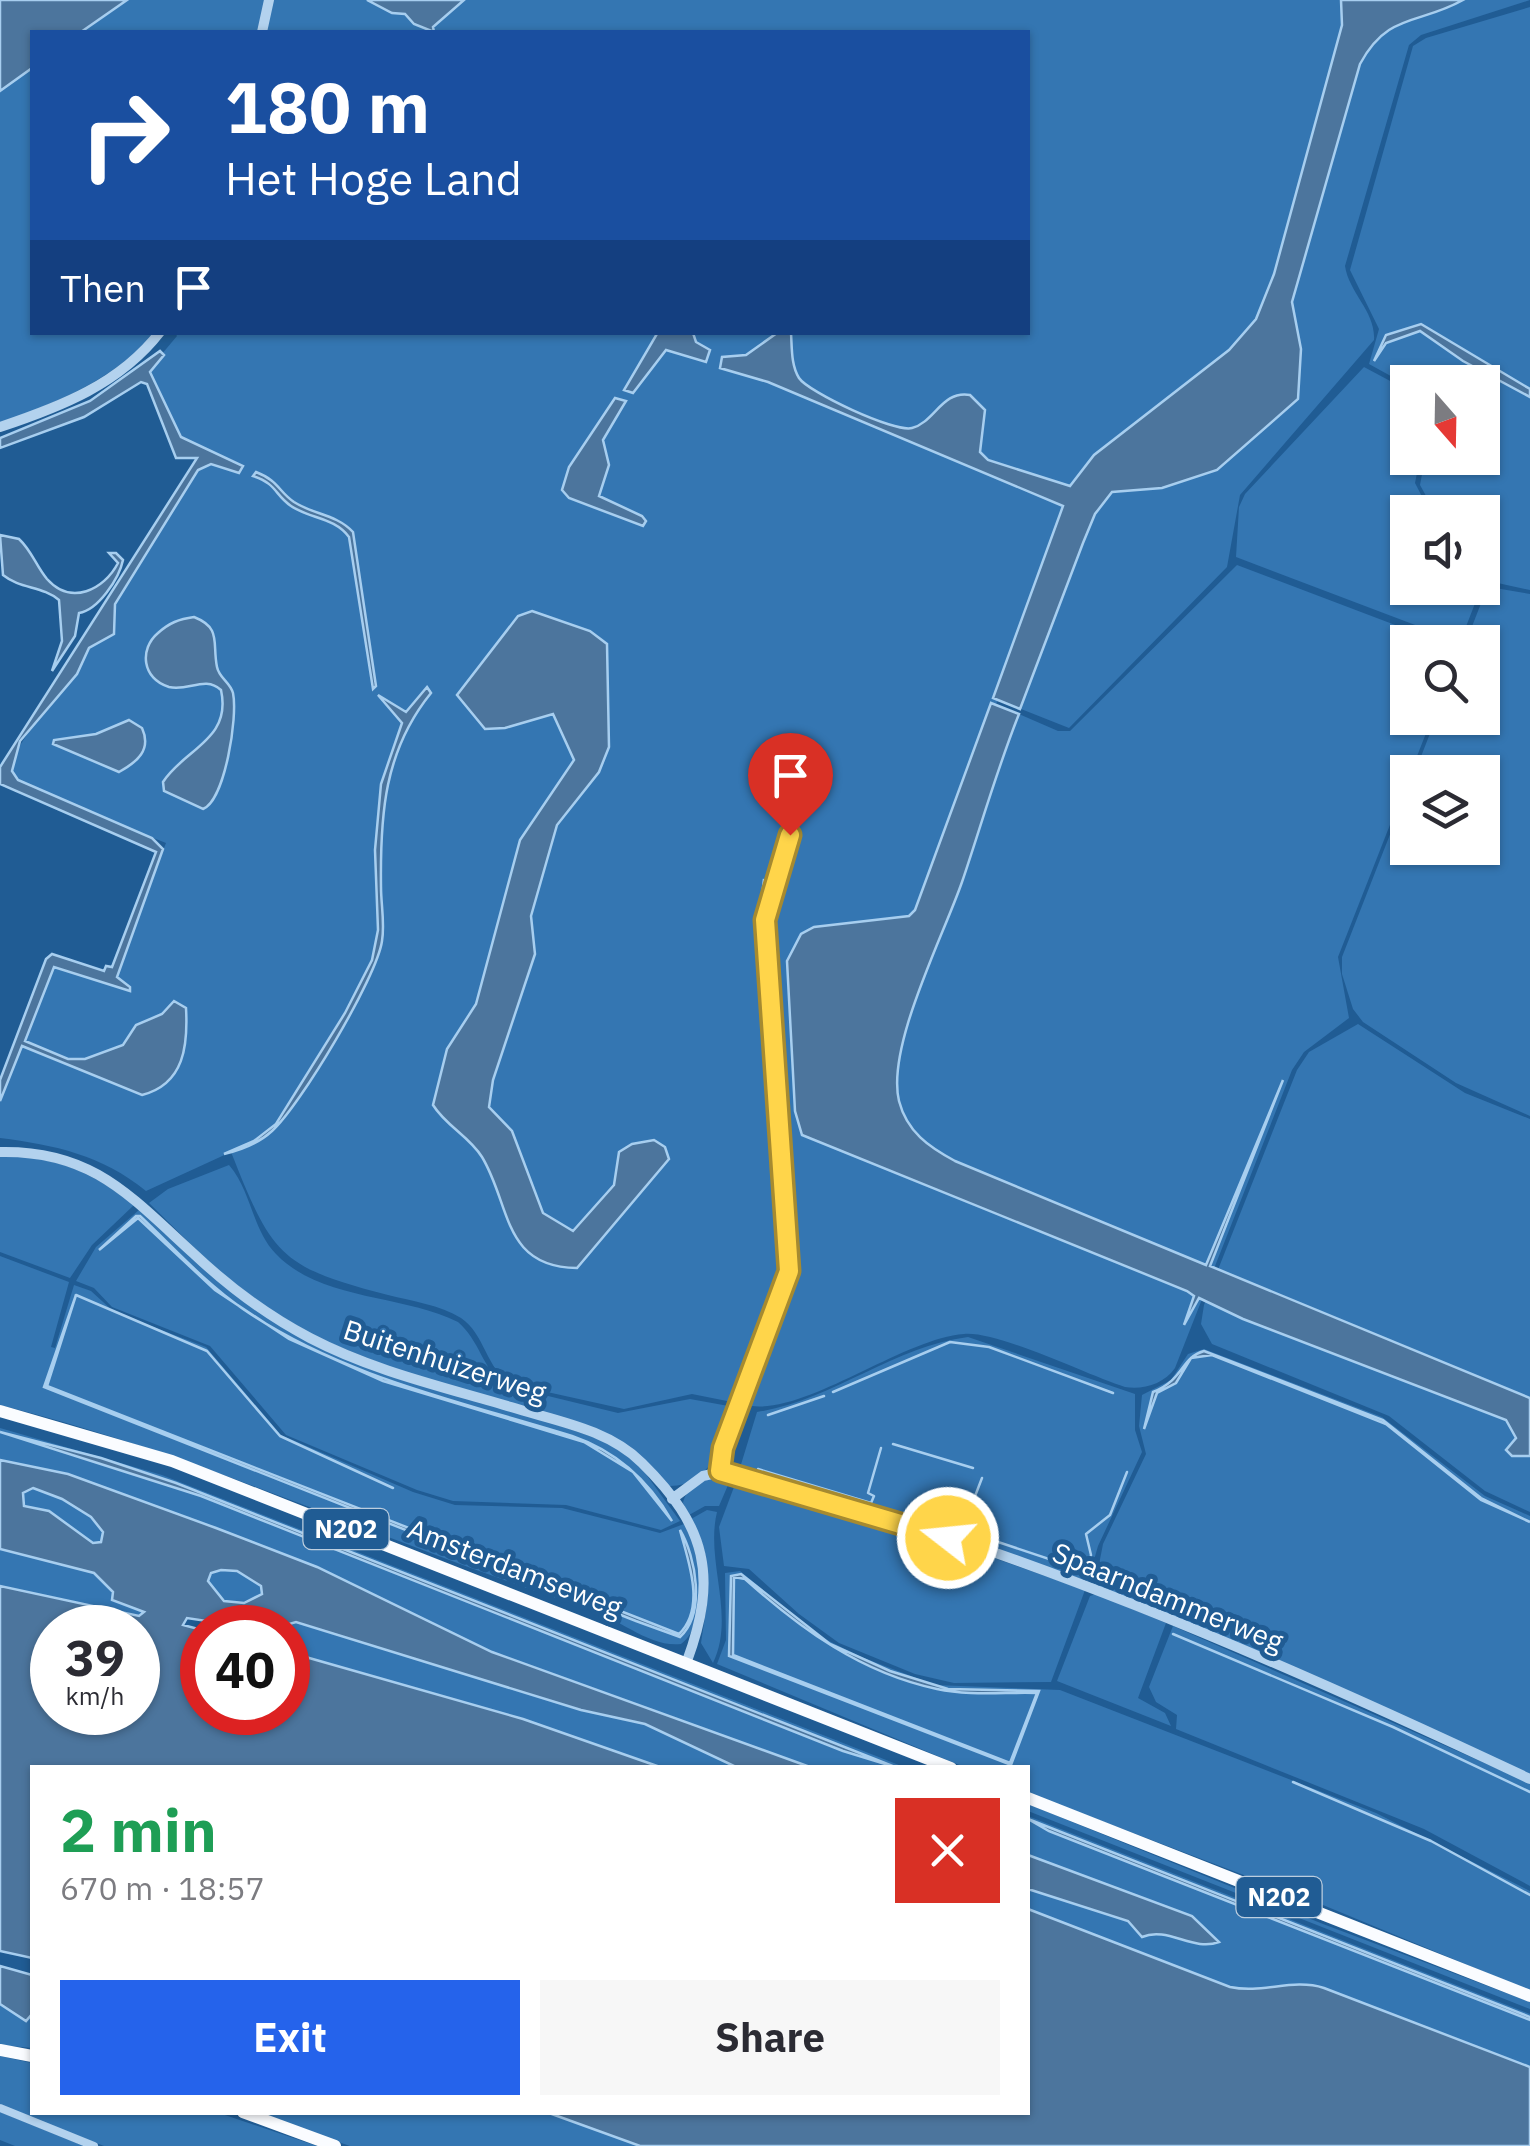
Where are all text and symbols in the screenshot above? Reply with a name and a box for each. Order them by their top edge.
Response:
text: 180 m [225,61,430,152]
icon: right [60,70,190,200]
text: Het Hoge Land [225,149,522,207]
icon: arrive [166,260,221,315]
text: Then [60,263,146,312]
north arrow [1390,365,1500,475]
map controls [1390,365,1500,865]
button: sound [1390,495,1500,605]
button: search [1390,625,1500,735]
pin [748,733,833,836]
icon: arrive [763,748,818,803]
button: layers [1390,755,1500,865]
street label: Buitenhuizerweg [339,1310,551,1411]
position arrow [896,1486,1000,1590]
road number: N202 [304,1509,388,1549]
street label: Amsterdamseweg [403,1510,628,1626]
street label: Spaarndammerweg [1047,1533,1289,1660]
speed limit sign: 40 [180,1605,310,1735]
text: 39 [65,1625,125,1690]
text: km/h [66,1679,124,1712]
text: 2 min [60,1790,217,1869]
button: close [895,1798,1000,1903]
text: 670 m · 18:57 [60,1867,265,1909]
road number: N202 [1236,1877,1322,1917]
button: Exit [60,1980,520,2095]
button: Share [540,1980,1000,2095]

